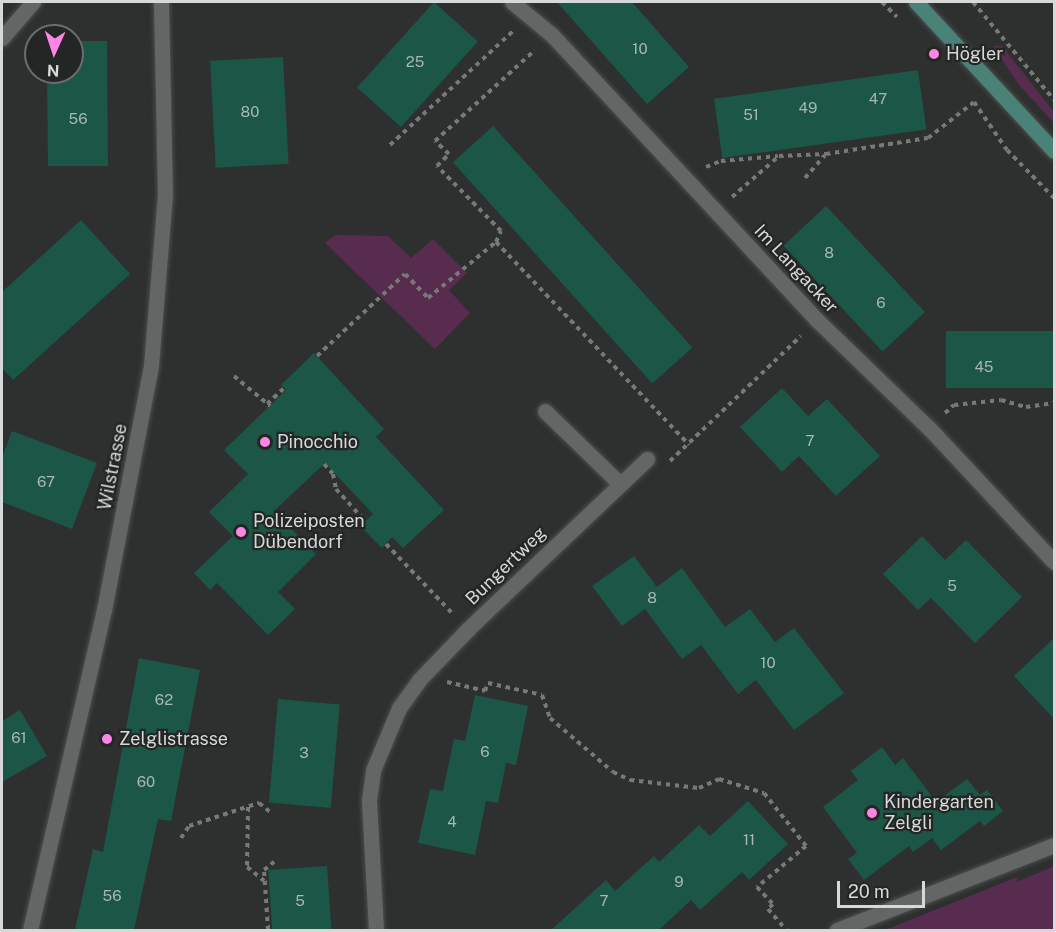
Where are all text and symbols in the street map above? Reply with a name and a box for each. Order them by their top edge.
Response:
north arrow [24,24,84,84]
house number: 10 [632,40,648,58]
place label: Högler [946,43,1003,65]
marker: Högler [927,47,941,61]
house number: 25 [406,53,424,71]
text: N [46,61,60,80]
house number: 47 [869,90,887,108]
house number: 49 [799,99,817,117]
house number: 80 [241,103,259,121]
house number: 51 [743,106,759,124]
house number: 56 [69,110,87,128]
street label: Im Langacker [750,220,842,318]
house number: 8 [824,244,834,262]
house number: 6 [876,294,886,312]
house number: 45 [975,358,993,376]
street label: Wilstrasse [94,422,132,512]
place label: Pinocchio [277,431,358,453]
house number: 7 [805,432,815,450]
marker: Pinocchio [258,435,272,449]
house number: 67 [37,473,55,491]
place label: Polizeiposten Dübendorf [253,511,365,554]
street label: Bungertweg [461,522,551,610]
marker: Polizeiposten Dübendorf [234,525,248,539]
house number: 5 [947,577,957,595]
house number: 8 [647,589,657,607]
house number: 10 [760,654,776,672]
house number: 62 [155,691,173,709]
place label: Zelglistrasse [119,728,228,750]
house number: 61 [11,729,27,747]
marker: Zelglistrasse [100,732,114,746]
house number: 6 [480,743,490,761]
house number: 3 [299,744,309,762]
house number: 60 [137,773,155,791]
place label: Kindergarten Zelgli [884,792,994,834]
marker: Kindergarten Zelgli [865,806,879,820]
house number: 4 [447,813,457,831]
house number: 11 [743,831,755,849]
scale bar [840,869,928,907]
house number: 9 [674,873,684,891]
text: 20 m [848,881,890,902]
house number: 56 [103,887,121,905]
house number: 5 [295,892,305,910]
house number: 7 [599,892,609,910]

